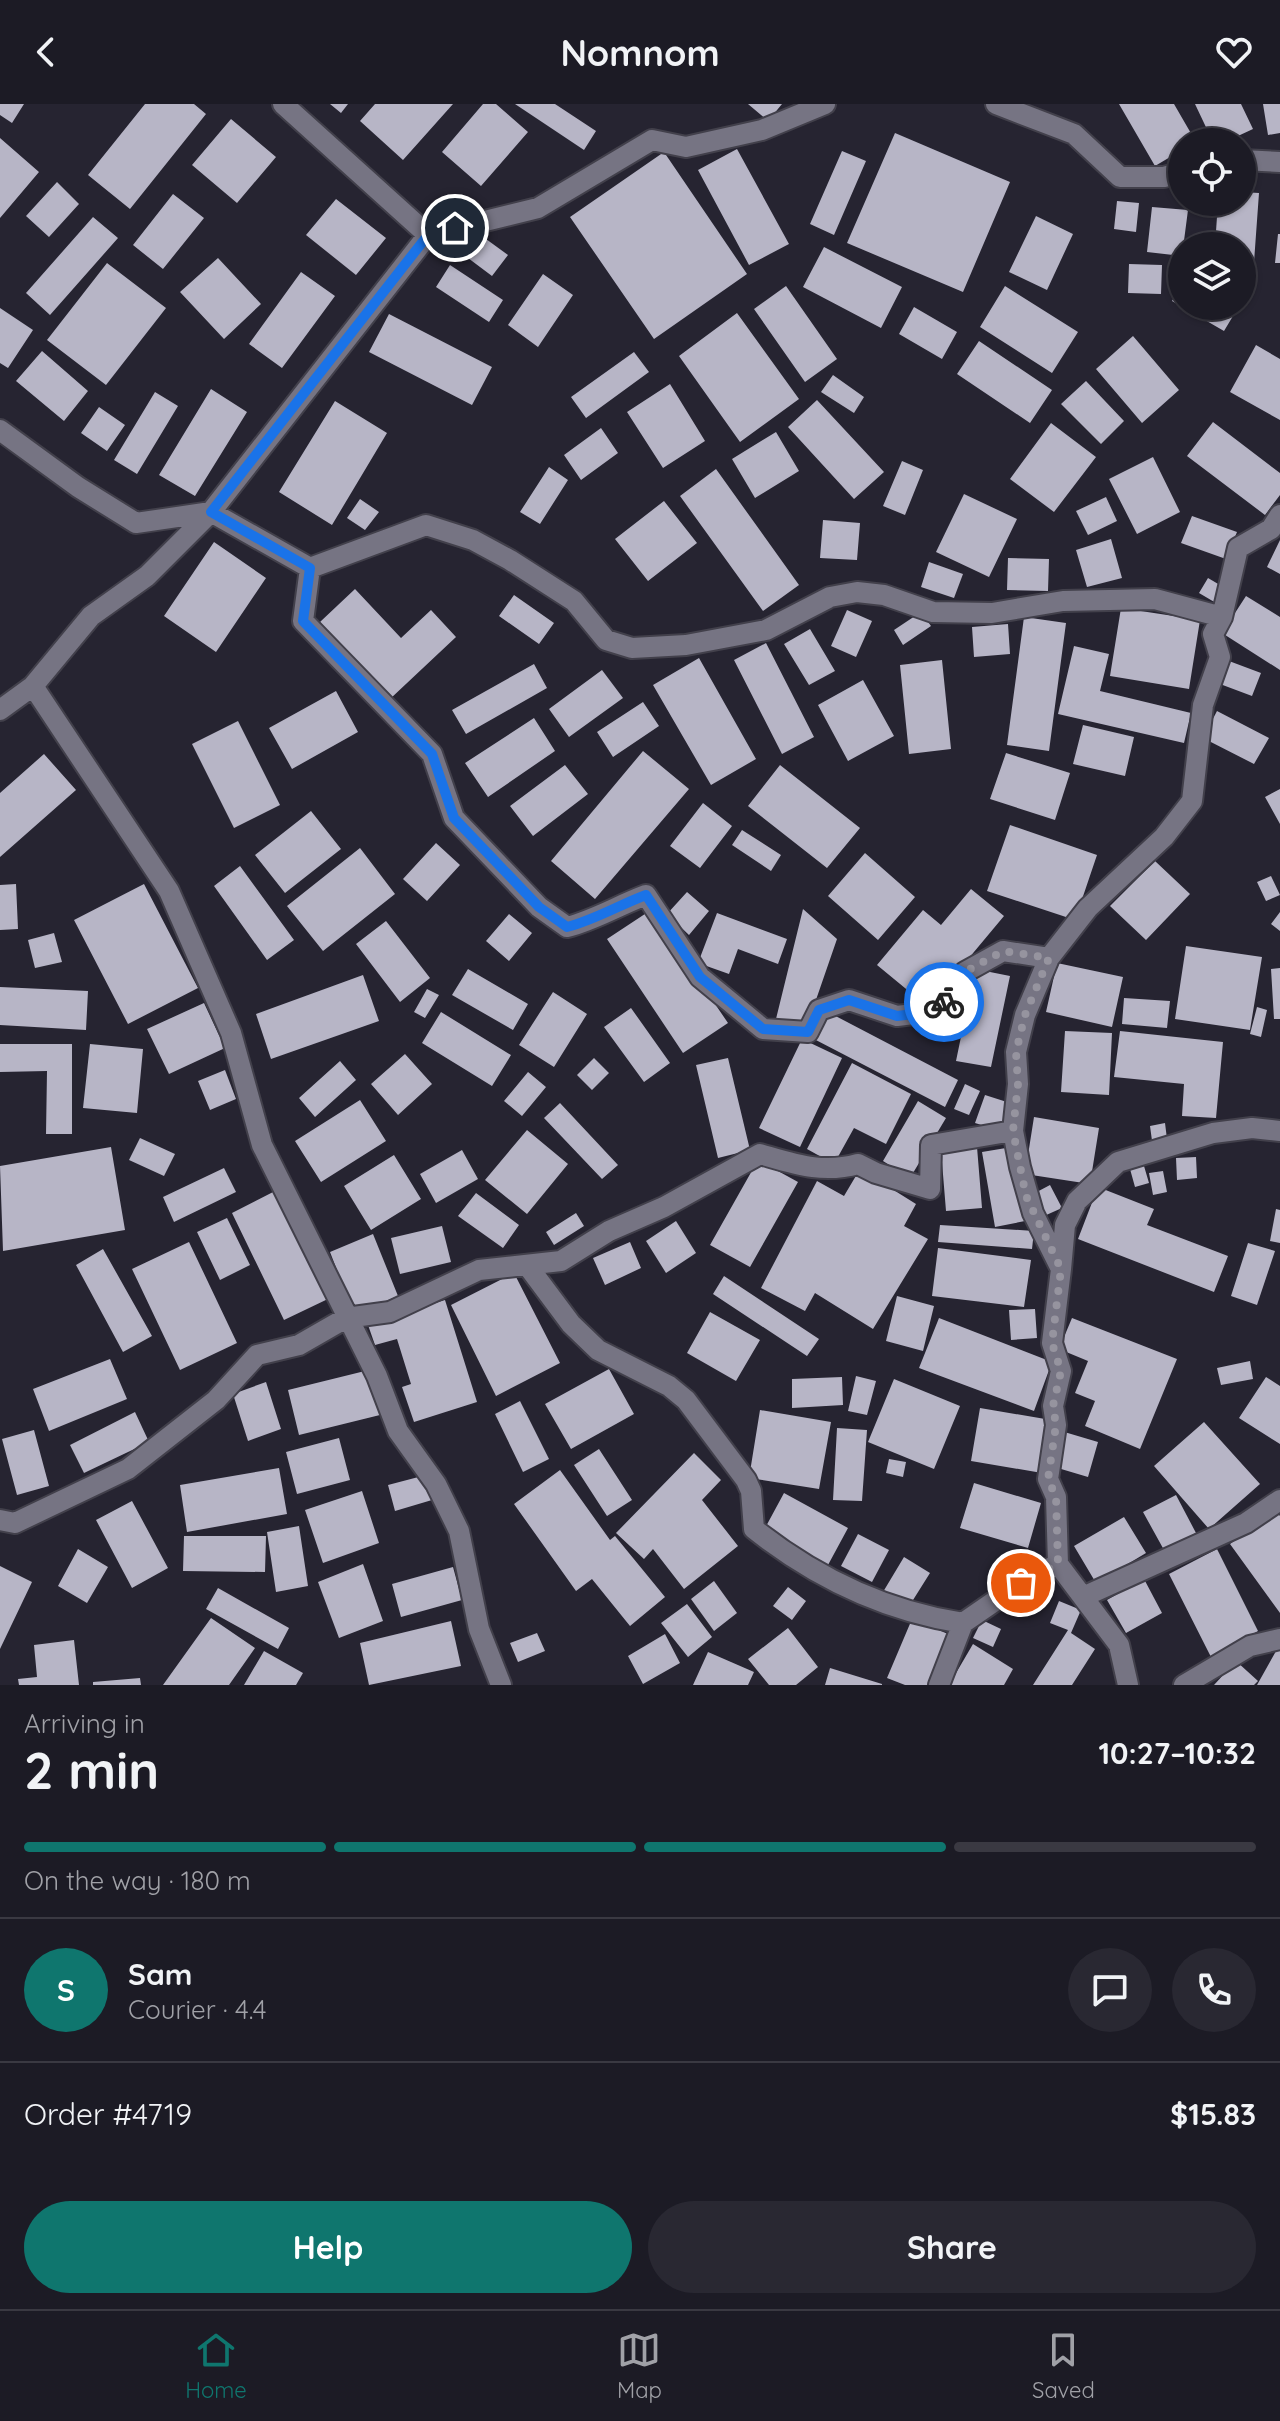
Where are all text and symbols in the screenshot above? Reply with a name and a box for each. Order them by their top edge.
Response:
icon: back [24,30,68,74]
text: Nomnom [560,30,720,75]
icon: heart [1212,30,1256,74]
map controls [1168,128,1256,320]
button: locate [1168,128,1256,216]
pin [421,194,489,262]
icon: home [433,206,477,250]
button: layers [1168,232,1256,320]
courier [904,962,984,1042]
icon: bike [922,980,966,1024]
pin [987,1549,1055,1617]
icon: bag [999,1561,1043,1605]
text: Arriving in [24,1707,145,1740]
text: 10:27–10:32 [1098,1734,1256,1772]
text: 2 min [24,1737,159,1802]
text: On the way · 180 m [24,1864,251,1897]
button: chat [1068,1948,1152,2032]
button: phone [1172,1948,1256,2032]
text: Sam [128,1955,192,1993]
text: S [57,1971,75,2009]
text: Courier · 4.4 [128,1993,266,2026]
text: Order #4719 [24,2095,192,2133]
text: $15.83 [1170,2095,1256,2133]
button: Help [24,2201,632,2293]
button: Share [648,2201,1256,2293]
tab: Home [185,2328,247,2404]
tab: Map [617,2328,662,2404]
tab: Saved [1032,2328,1095,2404]

